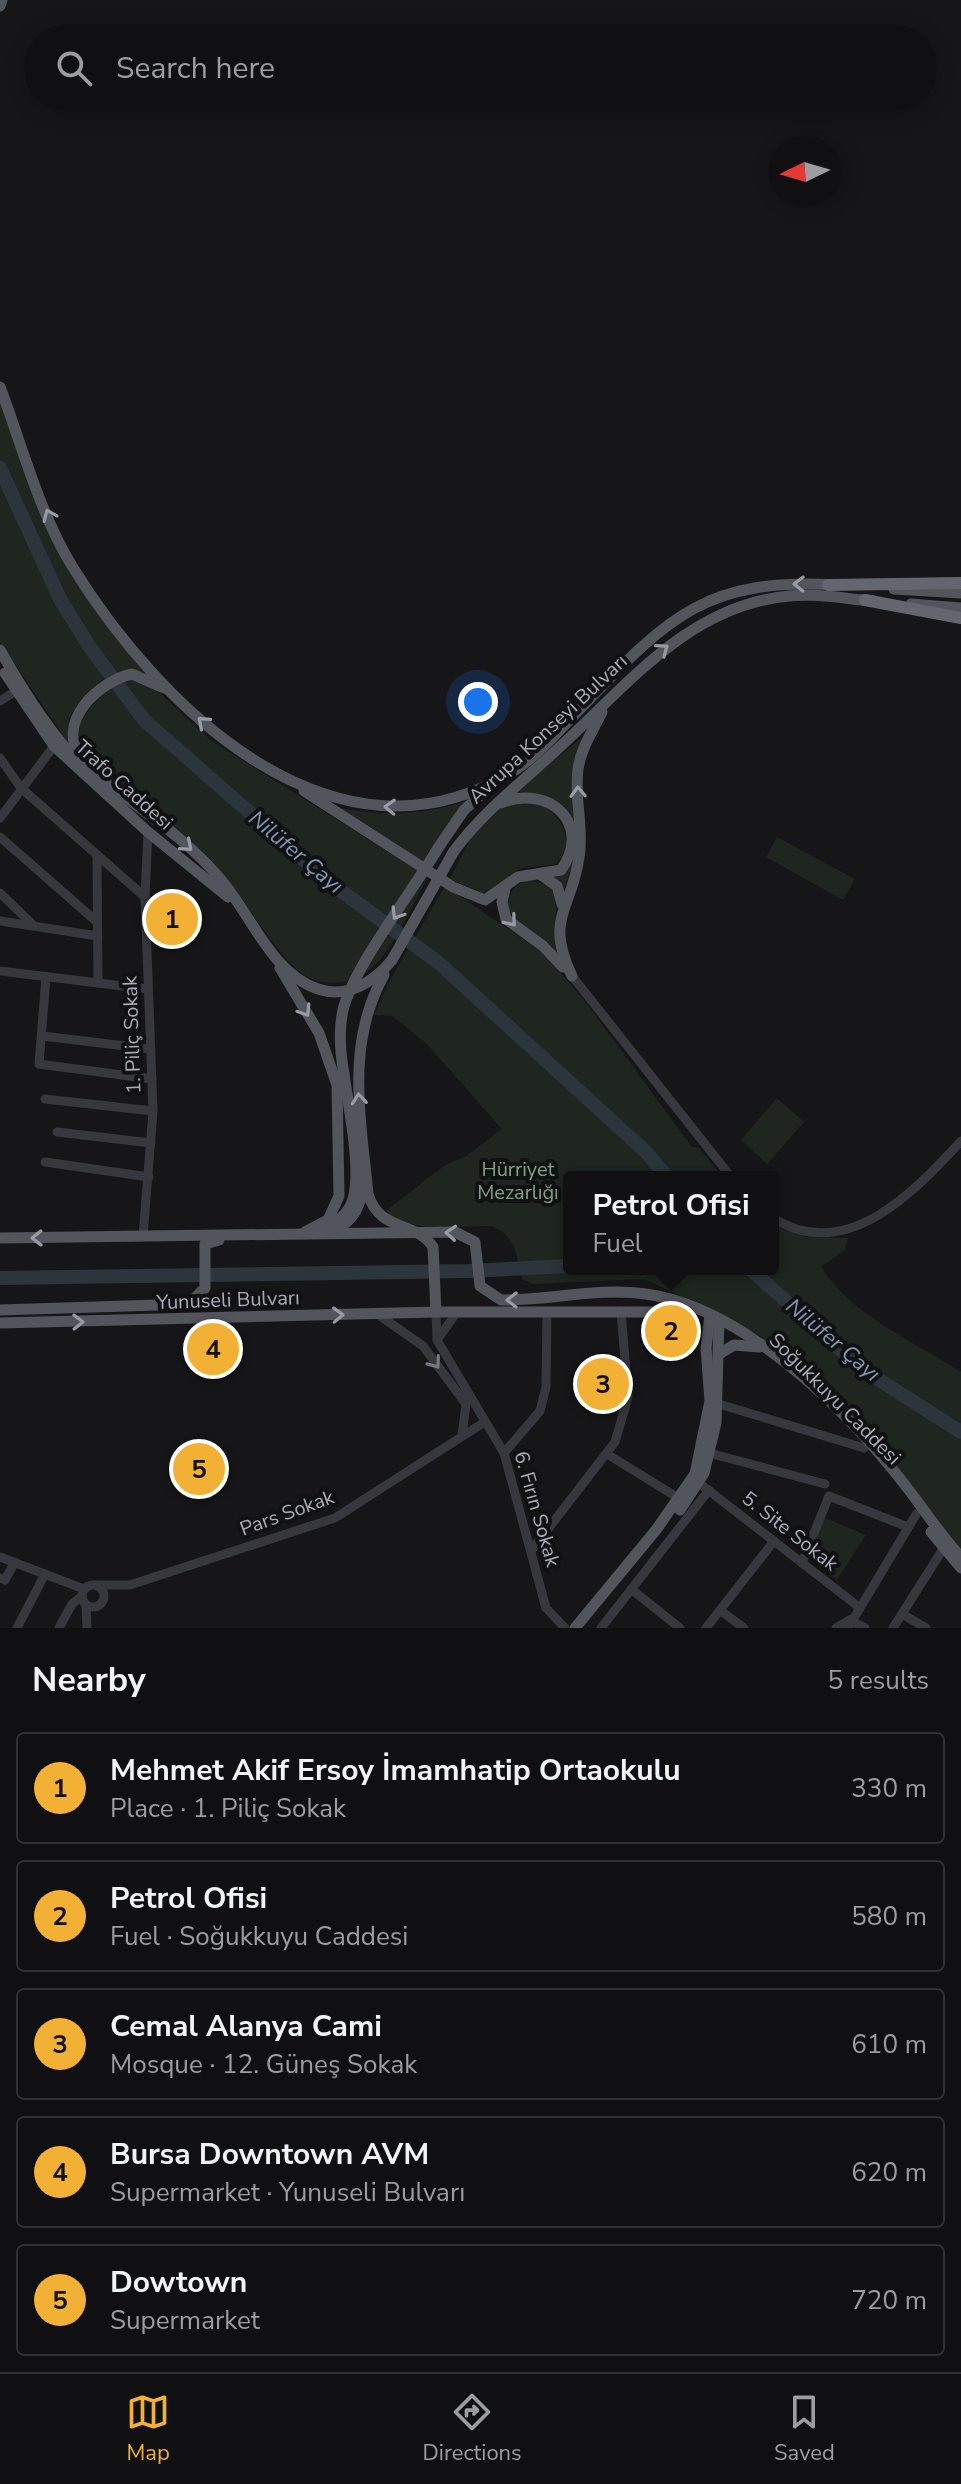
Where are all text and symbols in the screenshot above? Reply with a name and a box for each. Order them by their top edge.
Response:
search box [24,24,937,112]
icon: search [52,46,96,90]
text: Search here [116,48,275,89]
north arrow [769,136,841,208]
one-way arrow [42,509,58,523]
one-way arrow [792,575,805,593]
one-way arrow [654,644,669,659]
street label: Avrupa Konseyi Bulvarı [463,648,633,810]
your location [458,682,498,722]
one-way arrow [197,717,212,732]
street label: Trafo Caddesi [69,734,179,836]
one-way arrow [570,785,587,798]
one-way arrow [383,799,396,816]
water label: Nilüfer Çayı [242,804,350,900]
one-way arrow [178,836,193,851]
pin: 1 [146,889,198,949]
one-way arrow [392,905,407,920]
one-way arrow [502,911,516,926]
street label: 1. Piliç Sokak [116,975,148,1094]
one-way arrow [295,1002,310,1017]
one-way arrow [351,1092,368,1105]
park label: Hürriyet Mezarlığı [477,1156,559,1206]
popup [563,1171,779,1275]
text: Petrol Ofisi [592,1185,750,1226]
one-way arrow [444,1225,457,1242]
text: Fuel [592,1226,642,1261]
one-way arrow [30,1229,43,1246]
street label: Yunuseli Bulvarı [155,1284,300,1316]
one-way arrow [505,1291,518,1308]
water label: Nilüfer Çayı [779,1292,887,1388]
pin: 2 [645,1301,697,1361]
one-way arrow [332,1307,345,1324]
one-way arrow [72,1313,85,1331]
pin: 4 [187,1319,239,1379]
street label: Soğukkuyu Caddesi [763,1327,907,1471]
one-way arrow [426,1354,440,1368]
pin: 3 [577,1354,629,1414]
pin: 5 [173,1439,225,1499]
street label: 6. Fırın Sokak [508,1448,567,1571]
street label: Pars Sokak [236,1483,339,1543]
street label: 5. Site Sokak [736,1485,845,1578]
text: Nearby [32,1657,146,1703]
text: 5 results [828,1663,929,1698]
text: Mehmet Akif Ersoy İmamhatip Ortaokulu [110,1750,681,1791]
text: 1 [52,1771,68,1806]
text: 330 m [851,1771,927,1806]
text: Place · 1. Piliç Sokak [110,1791,346,1826]
text: Petrol Ofisi [110,1878,267,1919]
text: 2 [52,1899,68,1934]
text: 580 m [851,1899,927,1934]
text: Fuel · Soğukkuyu Caddesi [110,1919,408,1954]
text: Cemal Alanya Cami [110,2006,382,2047]
text: 3 [52,2027,68,2062]
text: 610 m [851,2027,927,2062]
text: Mosque · 12. Güneş Sokak [110,2047,417,2082]
text: Bursa Downtown AVM [110,2134,429,2175]
text: 4 [52,2155,68,2190]
text: 620 m [851,2155,927,2190]
text: Supermarket · Yunuseli Bulvarı [110,2175,465,2210]
text: Dowtown [110,2262,247,2303]
text: 5 [52,2283,68,2318]
text: 720 m [851,2283,927,2318]
text: Supermarket [110,2303,260,2338]
tab: Map [126,2390,170,2468]
tab: Directions [423,2390,522,2468]
tab: Saved [774,2390,835,2468]

